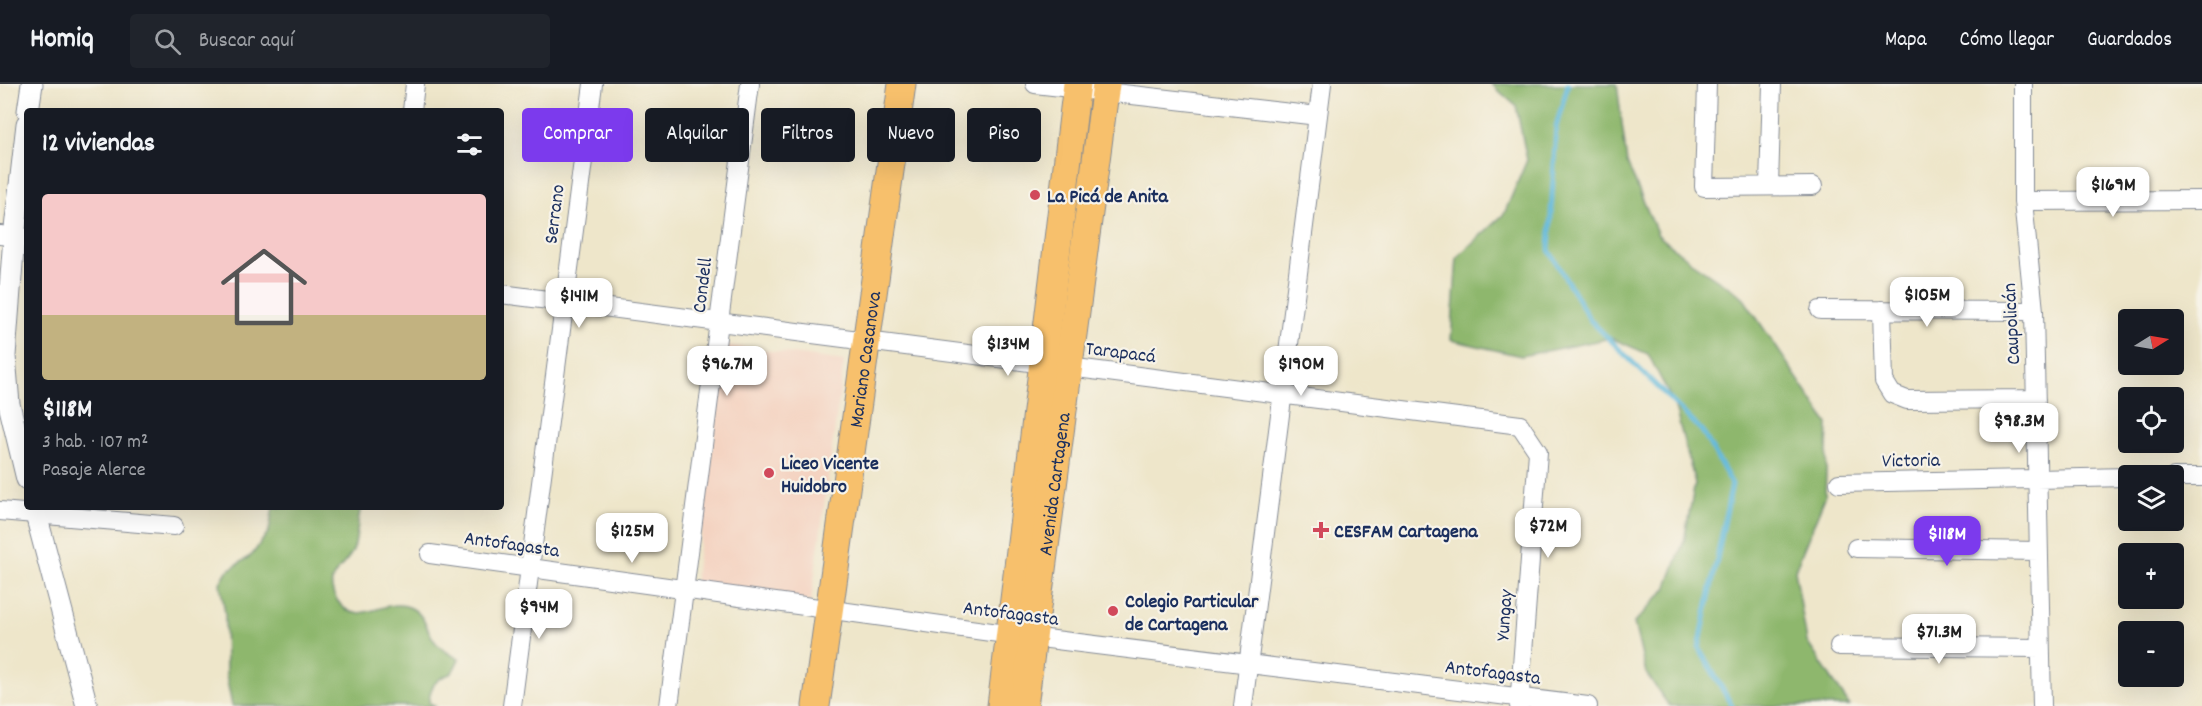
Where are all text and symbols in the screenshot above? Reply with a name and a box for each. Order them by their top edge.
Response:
search box [130,14,550,68]
text: Homiq [30,21,94,61]
icon: search [151,25,184,58]
text: Buscar aquí [199,26,294,57]
text: Mapa [1885,26,1927,56]
text: Cómo llegar [1960,26,2054,56]
text: Guardados [2087,26,2172,56]
chip: Comprar [522,108,633,162]
chip: Alquilar [645,108,749,162]
chip: Filtros [761,108,855,162]
chip: Nuevo [867,108,955,162]
chip: Piso [967,108,1041,162]
text: 12 viviendas [42,126,155,163]
icon: filters [453,128,486,161]
pin: $169M [2071,167,2155,218]
text: $169M [2090,172,2136,200]
street label: Serrano [538,183,574,246]
place label: La Picá de Anita [1047,184,1168,212]
marker: La Picá de Anita [1028,188,1042,202]
icon: home [210,233,318,341]
street label: Condell [687,256,721,315]
pin: $105M [1885,277,1969,328]
pin: $141M [537,278,621,329]
text: $105M [1904,282,1950,310]
street label: Caupolicán [1997,282,2029,365]
text: $141M [560,283,598,311]
street label: Mariano Casanova [844,289,890,430]
north arrow [2118,309,2184,375]
map controls [2118,309,2184,687]
pin: $134M [966,326,1050,377]
text: $134M [986,331,1030,359]
street label: Tarapacá [1084,336,1157,372]
pin: $96.7M [678,346,776,397]
pin: $190M [1259,346,1343,397]
text: $96.7M [701,351,753,379]
text: $190M [1278,351,1324,379]
button: locate [2118,387,2184,453]
text: $118M [42,392,92,429]
pin: $98.3M [1970,403,2068,454]
text: $98.3M [1993,408,2045,436]
street label: Avenida Cartagena [1033,410,1080,558]
text: 3 hab. · 107 m² [42,429,148,457]
street label: Victoria [1882,447,1941,477]
place label: Liceo Vicente Huidobro [781,451,879,502]
text: Pasaje Alerce [42,457,146,485]
button: layers [2118,465,2184,531]
marker: Liceo Vicente Huidobro [762,466,776,480]
pin: $72M [1512,508,1584,559]
pin: $125M [590,513,674,564]
text: $72M [1529,513,1567,541]
pin: $118M [1905,516,1989,567]
text: $125M [610,518,654,546]
place label: CESFAM Cartagena [1334,519,1478,547]
marker: CESFAM Cartagena [1312,521,1330,539]
text: $118M [1928,521,1966,549]
street label: Antofagasta [462,525,562,567]
button: + [2118,543,2184,609]
street label: Yungay [1490,588,1522,642]
pin: $94M [503,589,575,640]
place label: Colegio Particular de Cartagena [1125,589,1259,640]
text: $94M [519,594,559,622]
street label: Antofagasta [961,595,1061,635]
marker: Colegio Particular de Cartagena [1106,604,1120,618]
pin: $71.3M [1890,614,1988,665]
text: $71.3M [1916,619,1962,647]
button: − [2118,621,2184,687]
street label: Antofagasta [1443,654,1543,694]

